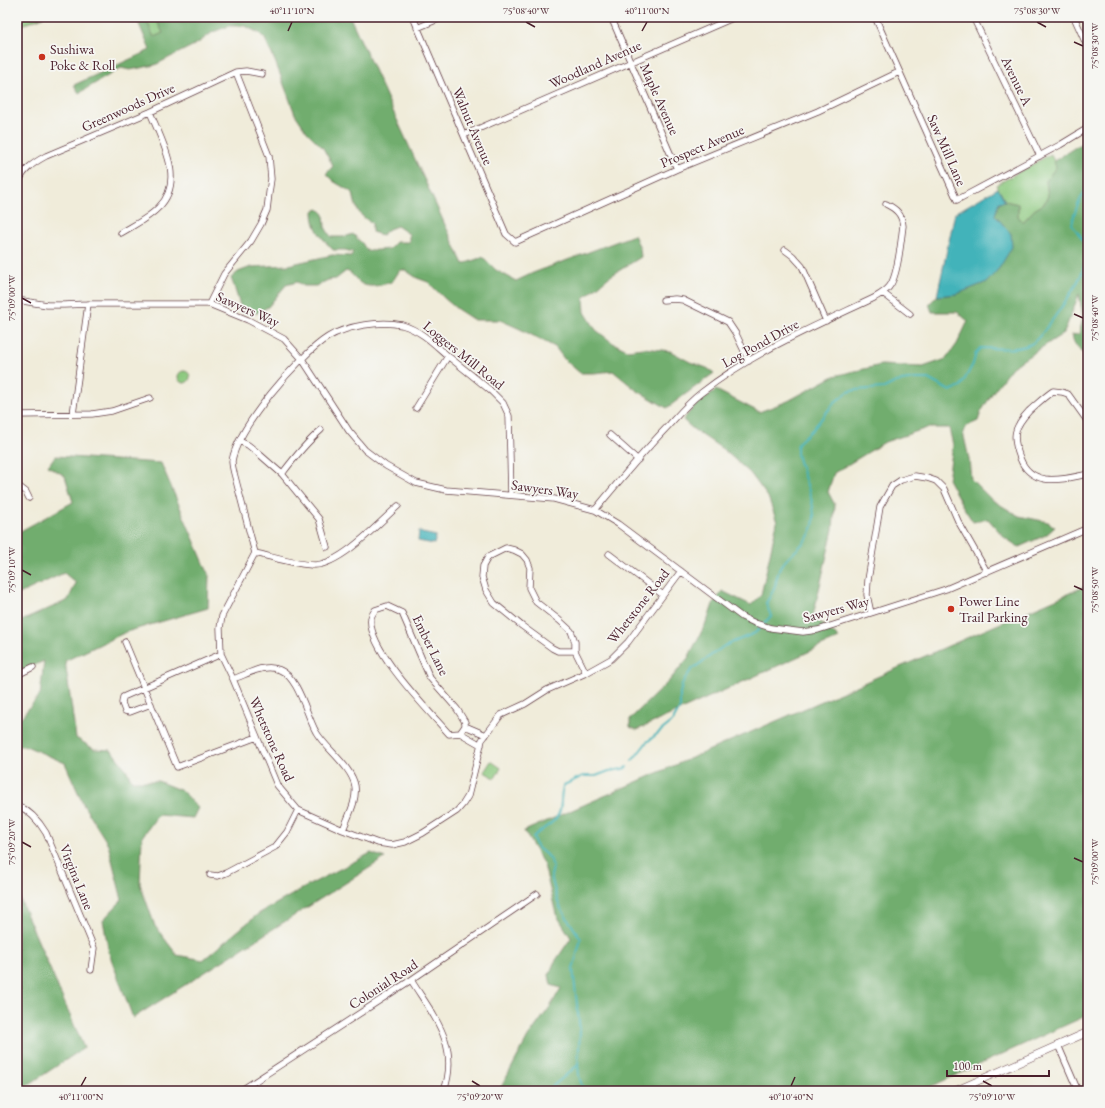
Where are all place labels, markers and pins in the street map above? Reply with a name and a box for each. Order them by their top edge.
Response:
place label: Sushiwa Poke & Roll [50,40,116,74]
marker: Sushiwa Poke & Roll [37,52,47,62]
place label: Power Line Trail Parking [959,592,1029,626]
marker: Power Line Trail Parking [946,604,956,614]

